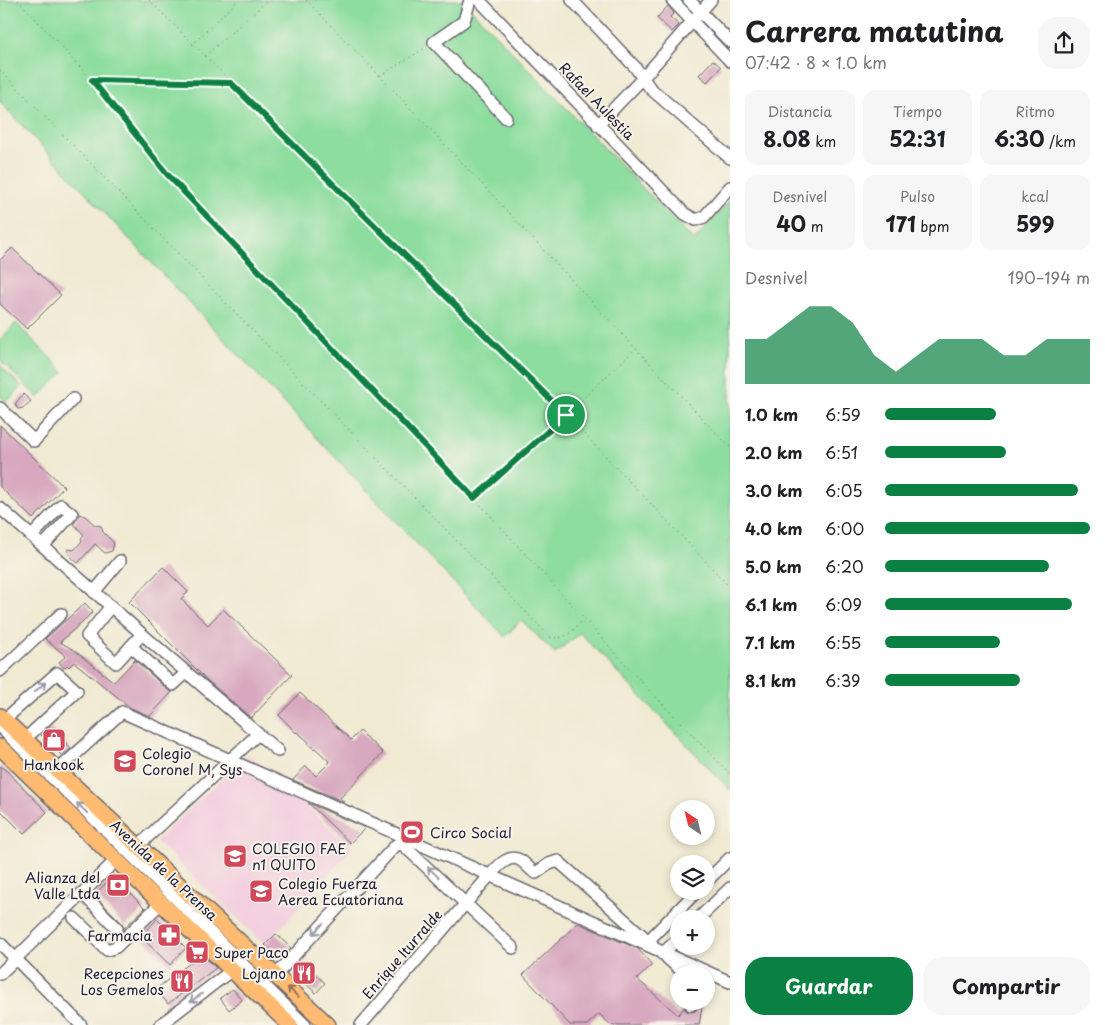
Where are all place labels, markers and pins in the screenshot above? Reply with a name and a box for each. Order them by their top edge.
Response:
pin [545,394,587,436]
shop icon: Hankook [41,727,67,753]
place label: Colegio Coronel M, Sys [142,743,242,780]
school or university icon: Colegio Coronel M, Sys [112,748,138,774]
place label: Hankook [24,754,84,775]
sports icon: Circo Social [399,819,425,845]
place label: Circo Social [430,822,512,843]
place label: COLEGIO FAE n1 QUITO [252,838,346,875]
school or university icon: COLEGIO FAE n1 QUITO [222,843,248,869]
place label: Alianza del Valle Ltda [25,867,100,904]
bank icon: Alianza del Valle Ltda [105,872,131,898]
place label: Colegio Fuerza Aerea Ecuatoriana [278,873,404,910]
school or university icon: Colegio Fuerza Aerea Ecuatoriana [248,878,274,904]
pharmacy icon: Farmacia [156,922,182,948]
place label: Farmacia [87,925,152,946]
supermarket icon: Super Paco [184,939,210,965]
place label: Super Paco [214,942,289,963]
restaurant icon: Lojano [291,960,317,986]
place label: Recepciones Los Gemelos [81,963,164,1000]
place label: Lojano [242,963,286,984]
restaurant icon: Recepciones Los Gemelos [169,968,195,994]

